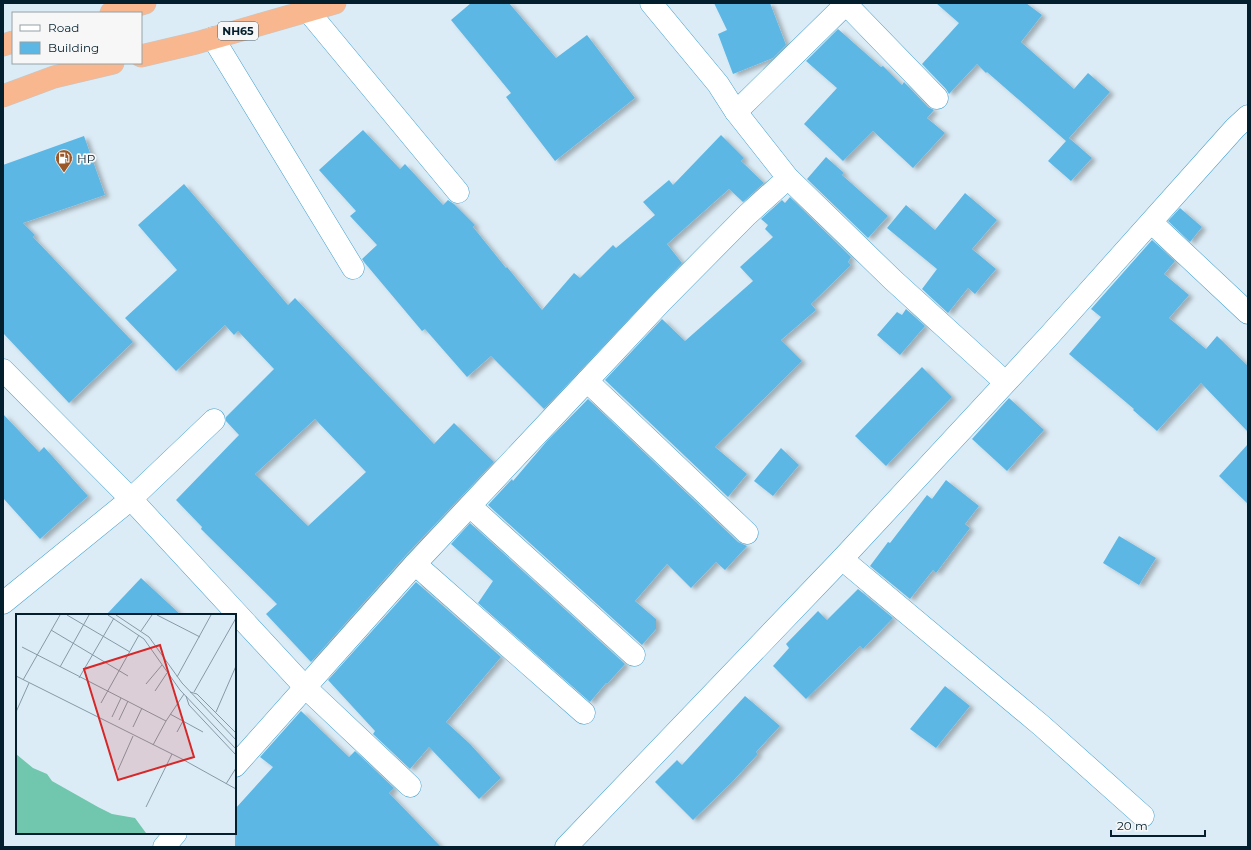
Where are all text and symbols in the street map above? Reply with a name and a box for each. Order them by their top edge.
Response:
legend [12,12,142,64]
text: Road [48,20,79,35]
road number: NH65 [218,22,258,40]
text: Building [48,40,99,55]
fuel station icon: HP [54,148,74,173]
place label: HP [77,151,95,166]
inset map [16,614,236,834]
scale bar [1111,812,1205,838]
text: 20 m [1117,818,1148,833]

